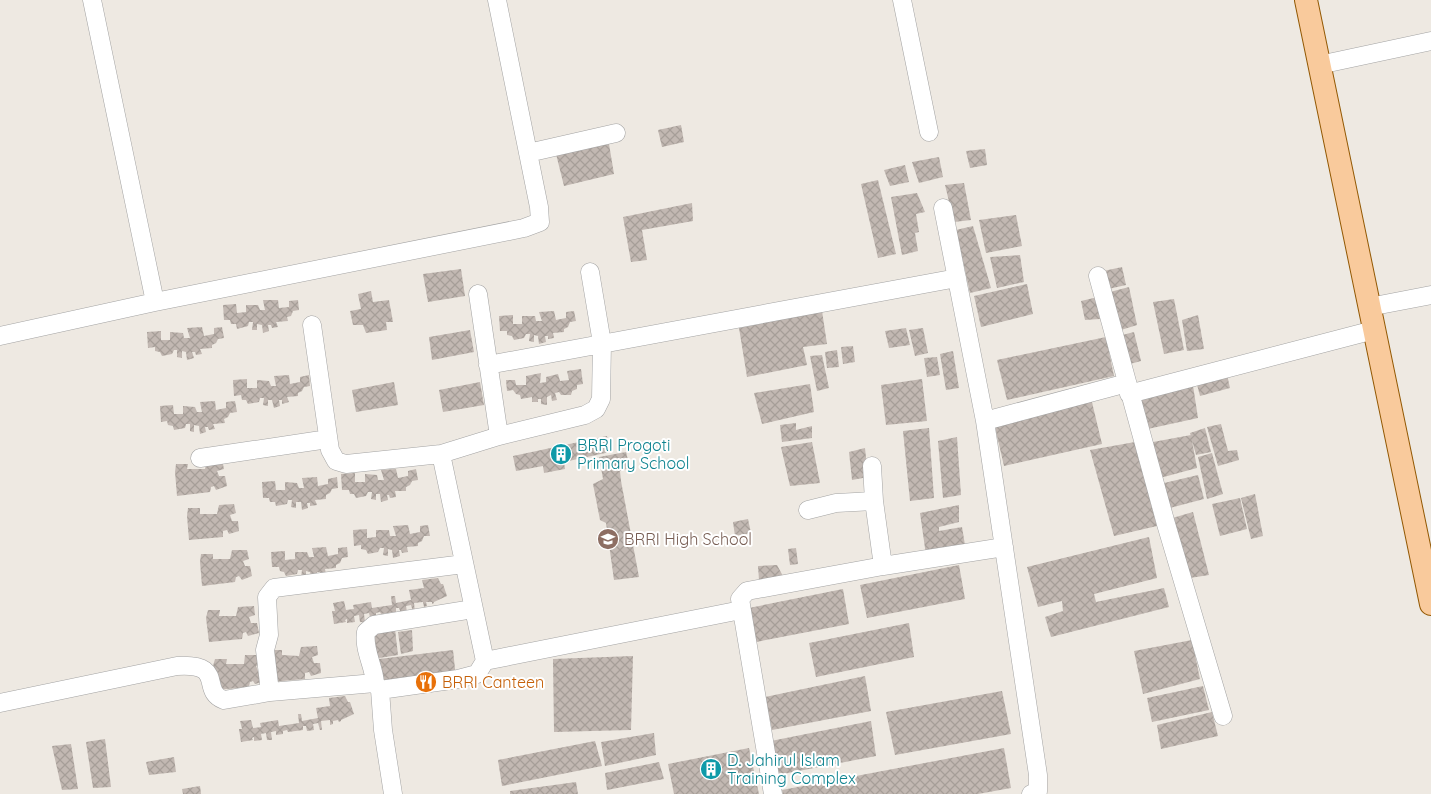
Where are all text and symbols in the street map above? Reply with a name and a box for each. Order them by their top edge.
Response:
place label: BRRI Progoti Primary School [577,435,689,473]
building icon: BRRI Progoti Primary School [549,442,573,466]
school or university icon: BRRI High School [596,527,620,551]
place label: BRRI High School [624,529,752,549]
restaurant icon: BRRI Canteen [414,670,438,694]
place label: BRRI Canteen [442,672,544,692]
place label: D. Jahirul Islam Training Complex [727,750,856,788]
building icon: D. Jahirul Islam Training Complex [699,757,723,781]

